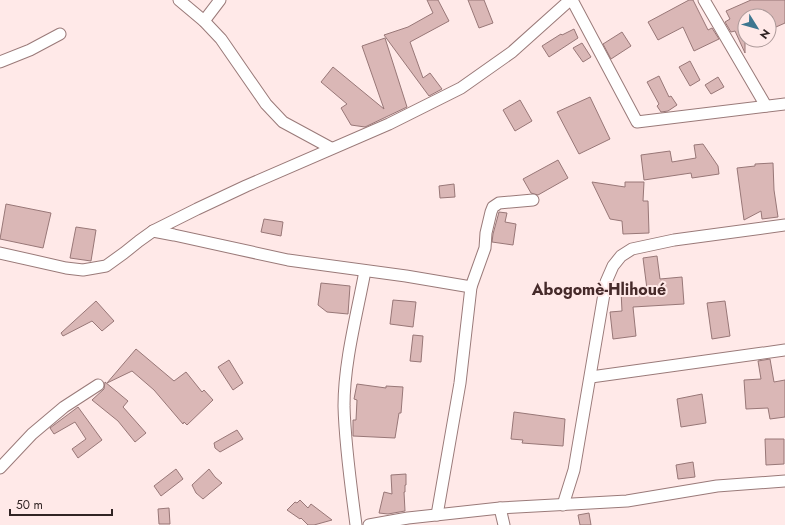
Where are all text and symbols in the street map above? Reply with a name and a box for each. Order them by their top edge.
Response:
north arrow [737,8,777,48]
text: N [756,26,774,42]
district label: Abogomè-Hlihoué [531,278,666,301]
scale bar [10,491,112,517]
text: 50 m [16,496,43,514]

